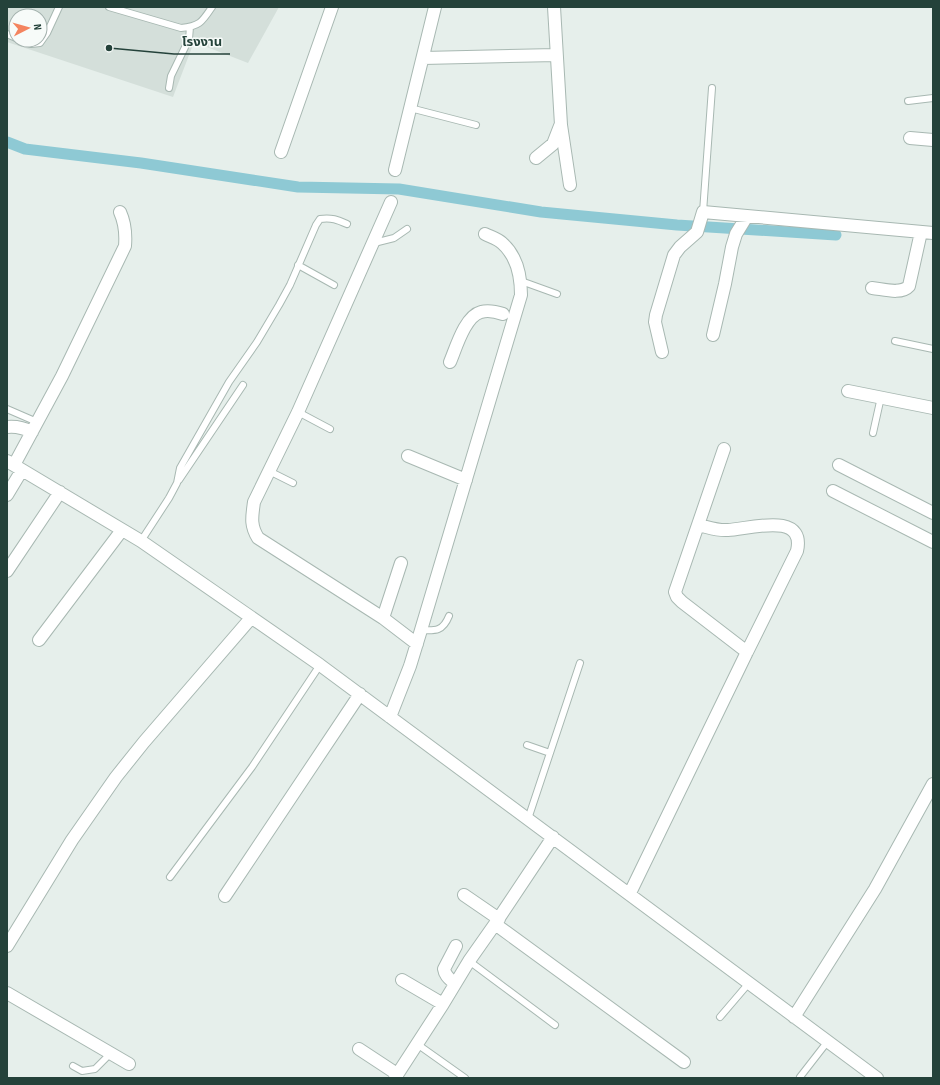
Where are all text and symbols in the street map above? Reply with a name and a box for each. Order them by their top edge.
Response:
north arrow [8,8,48,48]
text: N [31,23,44,31]
callout: โรงงาน [174,29,230,54]
text: โรงงาน [182,34,222,50]

